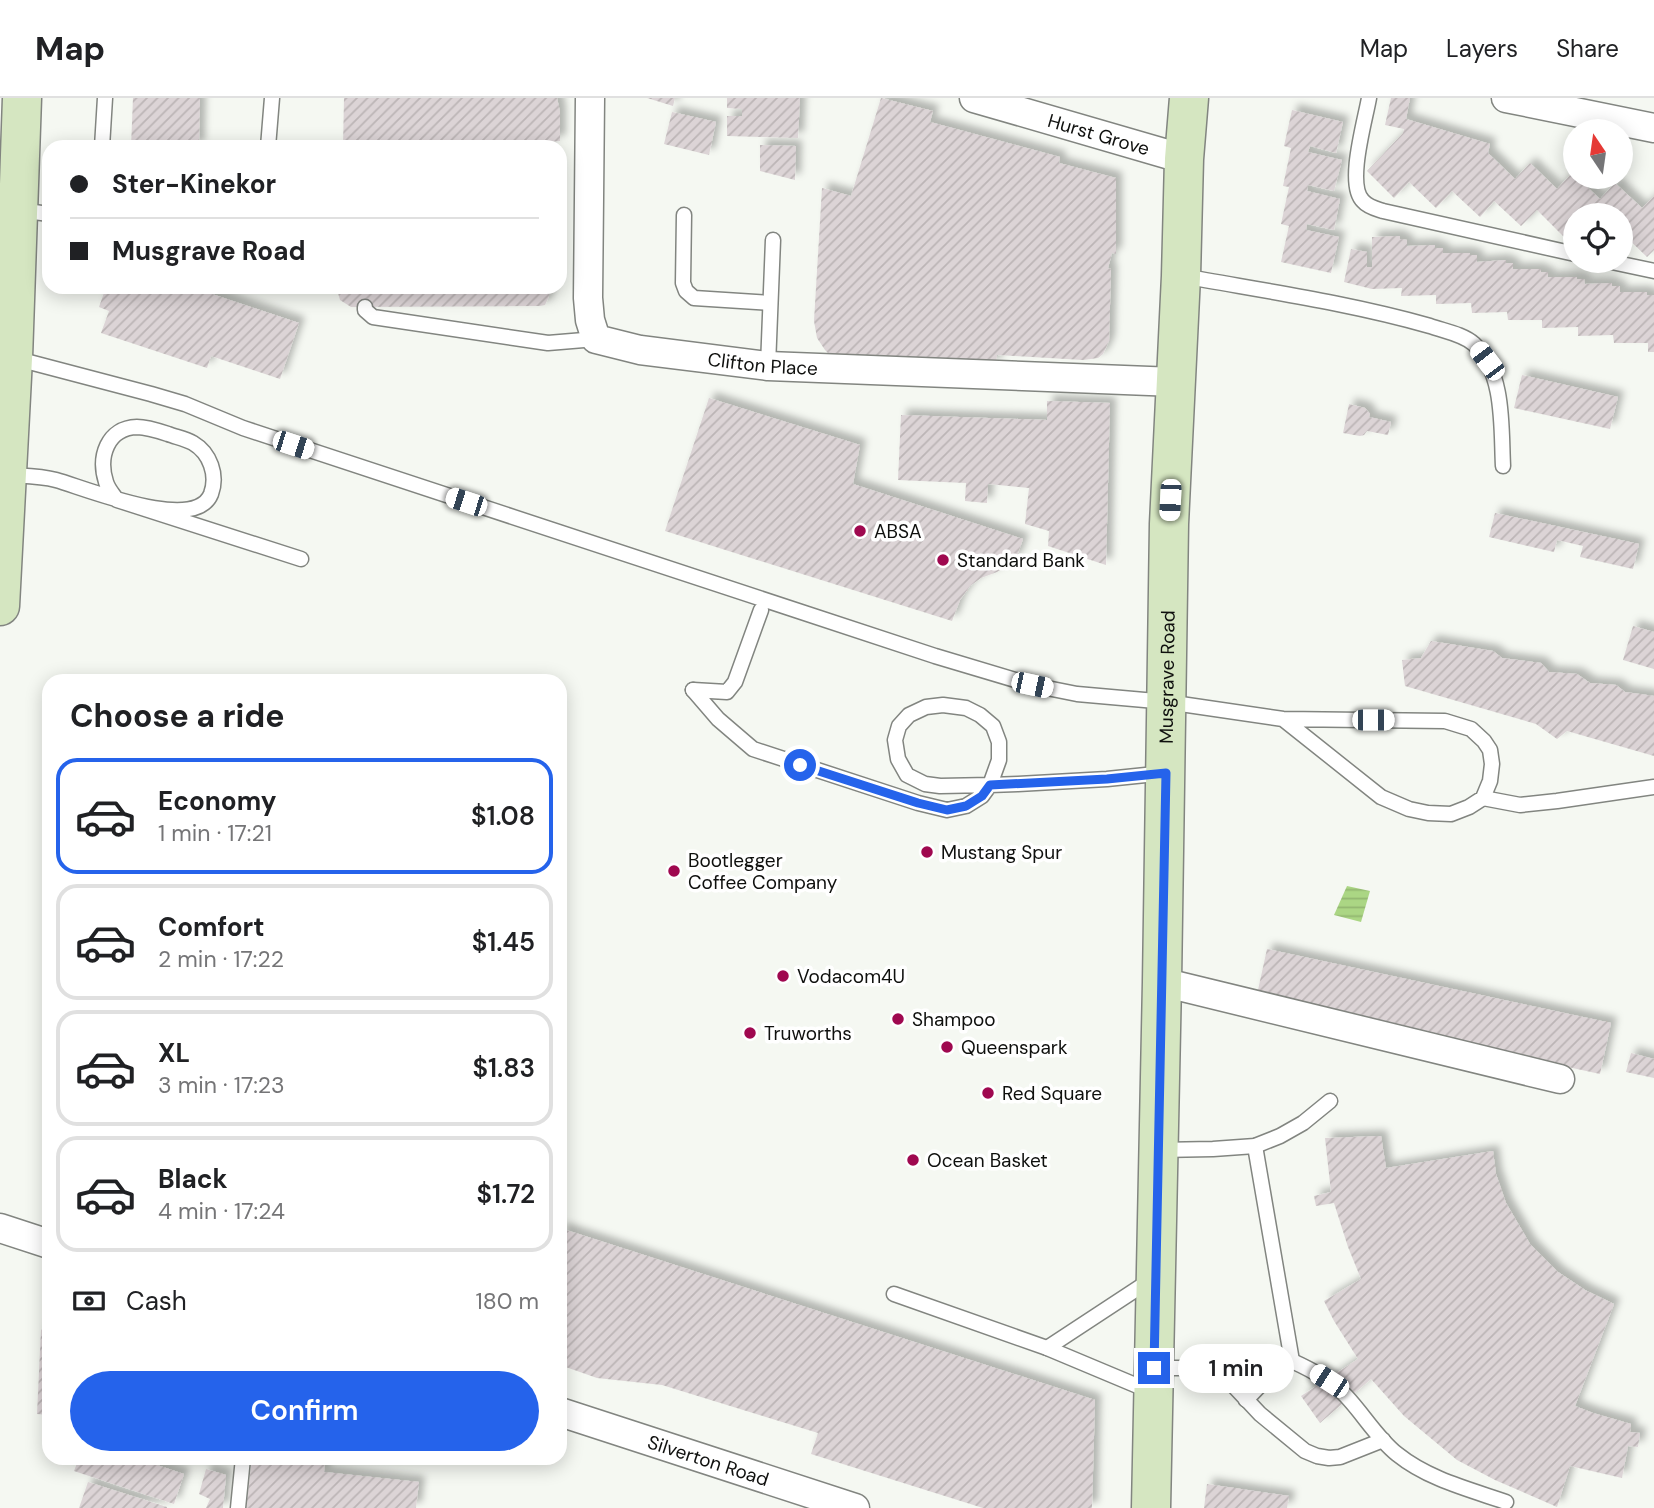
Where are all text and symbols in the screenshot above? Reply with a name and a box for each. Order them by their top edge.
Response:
text: Map [35,27,105,70]
text: Map [1360,33,1408,64]
text: Layers [1446,33,1518,64]
text: Share [1556,33,1619,64]
street label: Hurst Grove [1045,108,1152,161]
north arrow [1563,119,1633,189]
map controls [1563,119,1633,273]
text: Ster-Kinekor [112,167,276,201]
button: locate [1563,203,1633,273]
text: Musgrave Road [112,234,305,268]
car [1466,338,1509,384]
street label: Clifton Place [706,347,818,381]
car [270,429,317,461]
car [1159,478,1182,522]
car [443,486,490,518]
place label: ABSA [874,519,922,544]
marker: ABSA [852,523,868,539]
place label: Standard Bank [957,548,1085,573]
marker: Standard Bank [935,552,951,568]
street label: Musgrave Road [1154,610,1181,744]
car [1010,670,1055,700]
text: Choose a ride [70,695,285,737]
car [1353,710,1395,731]
route start [784,749,816,781]
text: Economy [158,784,276,818]
icon: car [74,785,137,848]
text: $1.08 [471,799,535,833]
text: 1 min · 17:21 [158,818,272,848]
place label: Mustang Spur [941,840,1062,865]
marker: Mustang Spur [919,844,935,860]
place label: Bootlegger Coffee Company [688,848,838,895]
marker: Bootlegger Coffee Company [666,863,682,879]
text: Comfort [158,910,264,944]
icon: car [74,911,137,974]
text: $1.45 [472,925,535,959]
text: 2 min · 17:22 [158,944,284,974]
place label: Vodacom4U [797,964,905,989]
marker: Vodacom4U [775,968,791,984]
place label: Shampoo [912,1007,996,1032]
marker: Shampoo [890,1011,906,1027]
place label: Truworths [764,1021,852,1046]
marker: Truworths [742,1025,758,1041]
place label: Queenspark [961,1035,1068,1060]
text: XL [158,1036,190,1070]
icon: car [74,1037,137,1100]
marker: Queenspark [939,1039,955,1055]
text: $1.83 [472,1051,535,1085]
text: 3 min · 17:23 [158,1070,285,1100]
place label: Red Square [1002,1081,1102,1106]
marker: Red Square [980,1085,996,1101]
place label: Ocean Basket [927,1148,1048,1173]
marker: Ocean Basket [905,1152,921,1168]
text: Black [158,1162,228,1196]
icon: car [74,1163,137,1226]
text: $1.72 [477,1177,535,1211]
text: 4 min · 17:24 [158,1196,285,1226]
icon: cash [70,1282,108,1320]
text: Cash [126,1284,187,1318]
text: 180 m [475,1286,539,1316]
callout: 1 min [1178,1344,1294,1392]
route end [1138,1352,1170,1384]
text: 1 min [1209,1353,1263,1383]
car [1306,1361,1353,1401]
button: Confirm [70,1371,539,1451]
street label: Silverton Road [644,1429,772,1492]

